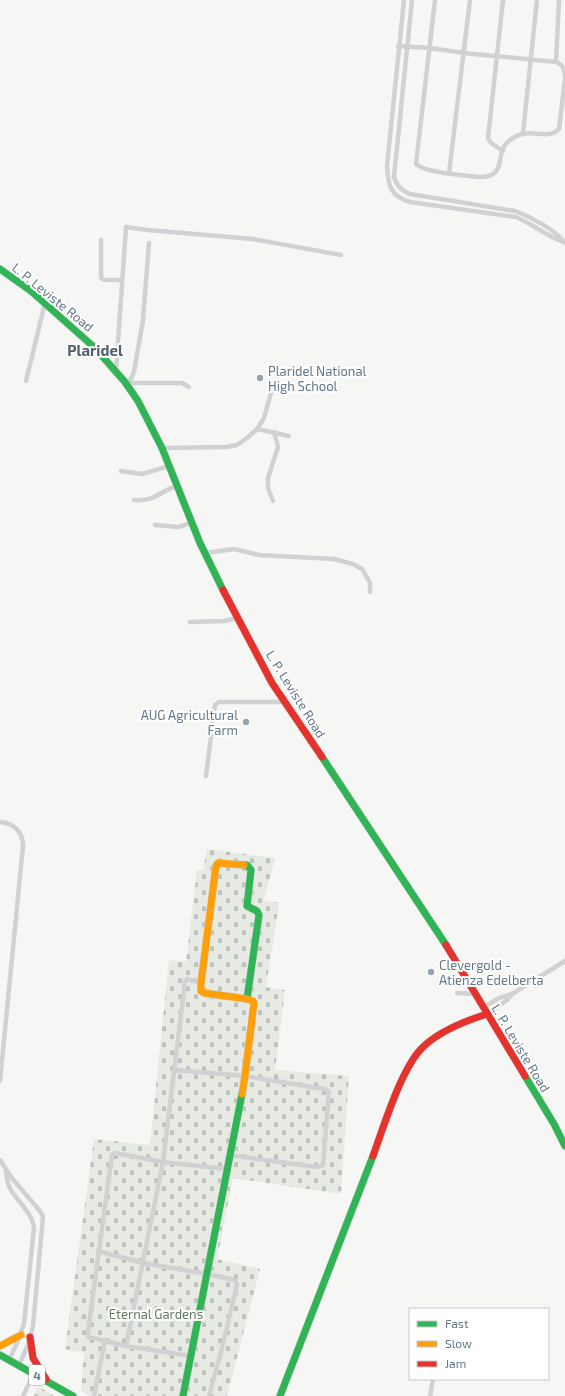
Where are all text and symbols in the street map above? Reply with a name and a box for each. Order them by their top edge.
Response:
street label: L. P. Leviste Road [9,259,97,335]
district label: Plaridel [67,341,123,359]
place label: Plaridel National High School [268,363,367,394]
marker: Plaridel National High School [255,373,265,383]
street label: L. P. Leviste Road [263,647,329,741]
place label: AUG Agricultural Farm [141,707,238,738]
marker: AUG Agricultural Farm [241,717,251,727]
place label: Clevergold - Atienza Edelberta [439,957,544,988]
marker: Clevergold - Atienza Edelberta [426,967,436,977]
street label: L. P. Leviste Road [488,1001,554,1095]
park label: Eternal Gardens [109,1306,203,1322]
legend [409,1308,549,1380]
text: Fast [445,1316,469,1330]
text: Slow [445,1336,472,1350]
text: Jam [445,1356,466,1370]
road number: 4 [29,1365,45,1385]

